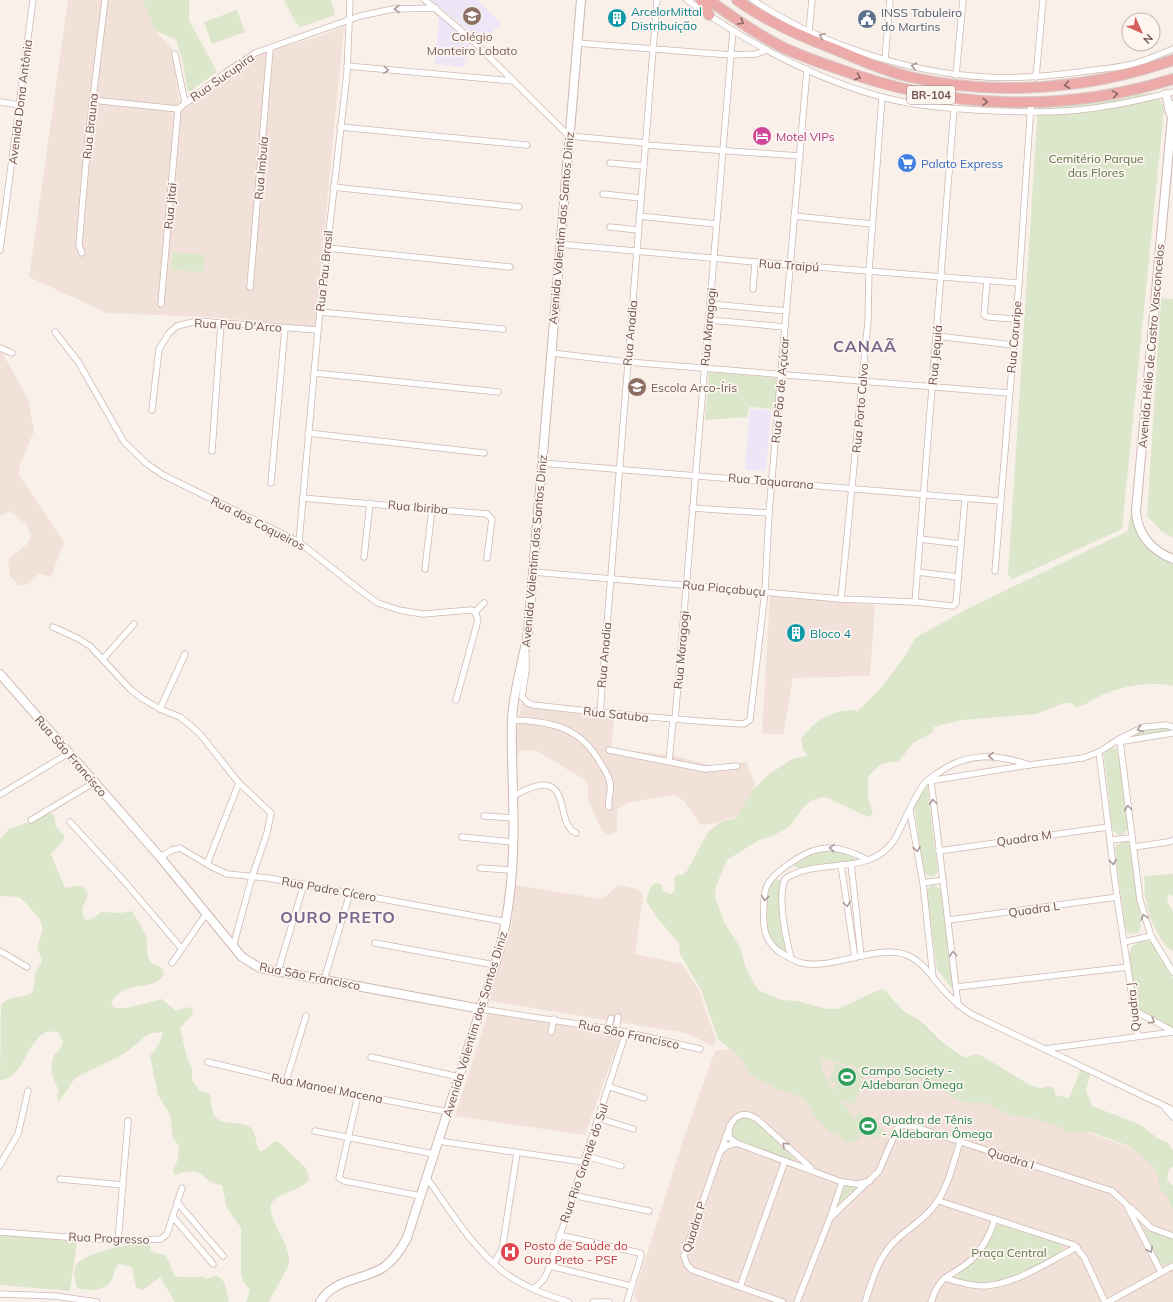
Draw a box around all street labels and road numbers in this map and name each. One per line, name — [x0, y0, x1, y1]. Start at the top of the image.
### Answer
street label: Avenida Dona Antônia — [5, 39, 35, 165]
street label: Rua Sucupira — [187, 50, 257, 104]
road number: BR-104 — [907, 86, 955, 104]
street label: Rua Brauna — [79, 92, 101, 160]
street label: Avenida Valentim dos Santos Diniz — [545, 131, 577, 325]
street label: Rua Imbuía — [251, 136, 271, 200]
street label: Rua Jitai — [160, 182, 180, 230]
street label: Rua Pau Brasil — [312, 230, 336, 312]
street label: Avenida Hélio de Castro Vasconcelos — [1135, 243, 1167, 449]
street label: Rua Traipú — [758, 255, 820, 275]
street label: Rua Maragogi — [697, 287, 719, 367]
street label: Rua Anadia — [620, 300, 640, 366]
street label: Rua Coruripe — [1003, 300, 1025, 374]
street label: Rua Pau D'Arco — [194, 315, 282, 335]
street label: Rua Jequiá — [925, 324, 945, 386]
street label: Rua Pão de Açúcar — [768, 336, 792, 444]
street label: Rua Porto Calvo — [849, 362, 871, 453]
street label: Avenida Valentim dos Santos Diniz — [518, 454, 550, 648]
street label: Rua Taquarana — [727, 470, 815, 492]
street label: Rua dos Coqueiros — [208, 493, 308, 553]
street label: Rua Ibiriba — [387, 497, 449, 517]
street label: Rua Piaçabuçu — [682, 577, 766, 599]
street label: Rua Maragogi — [670, 610, 692, 690]
street label: Rua Anadia — [594, 622, 614, 688]
street label: Rua Satuba — [583, 703, 649, 725]
street label: Rua São Francisco — [32, 712, 110, 800]
street label: Quadra M — [995, 827, 1053, 849]
street label: Rua Padre Cícero — [280, 873, 378, 905]
street label: Quadra L — [1007, 898, 1061, 920]
street label: Avenida Valentim dos Santos Diniz — [440, 929, 510, 1119]
street label: Rua São Francisco — [258, 959, 362, 993]
street label: Quadra J — [1123, 982, 1143, 1032]
street label: Rua São Francisco — [577, 1016, 681, 1052]
street label: Rua Manoel Macena — [270, 1070, 384, 1106]
street label: Rua Rio Grande do Sul — [557, 1101, 611, 1225]
street label: Quadra I — [986, 1144, 1036, 1172]
street label: Quadra P — [679, 1199, 709, 1255]
street label: Rua Progresso — [68, 1229, 150, 1247]

